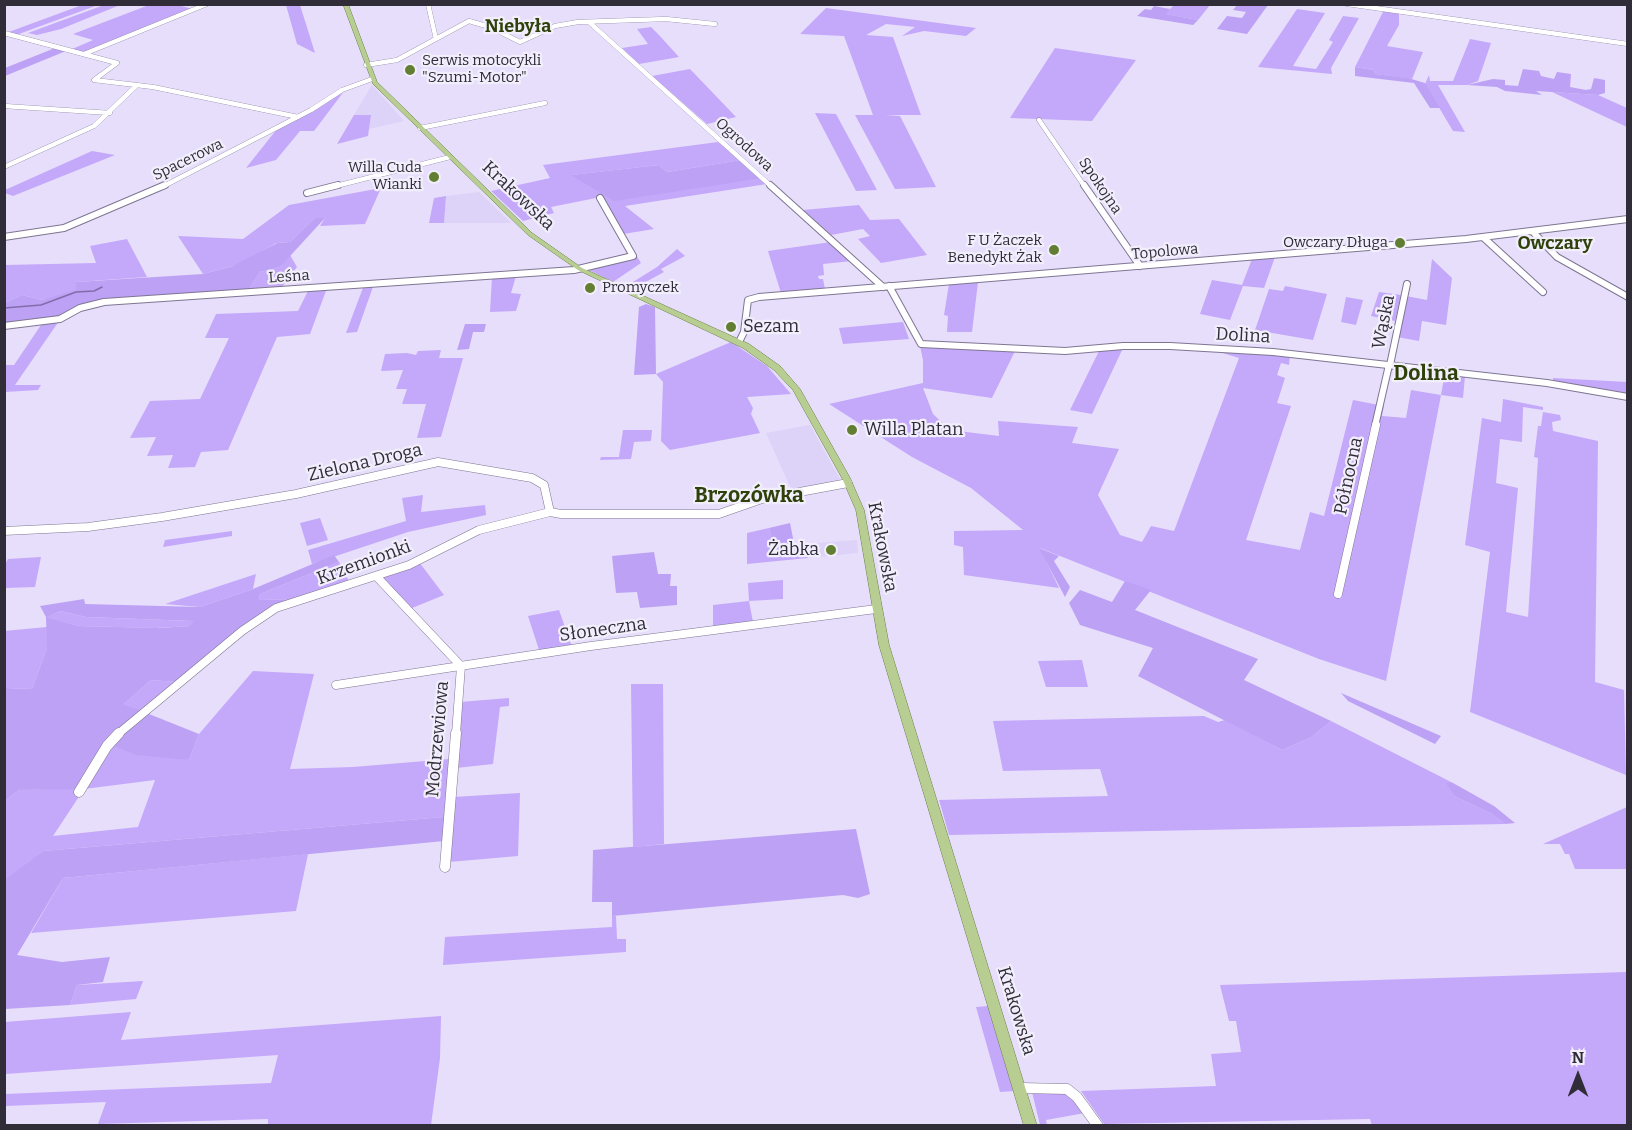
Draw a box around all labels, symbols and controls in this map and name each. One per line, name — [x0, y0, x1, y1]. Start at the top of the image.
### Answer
district label: Niebyła — [485, 16, 551, 38]
place label: Serwis motocykli "Szumi-Motor" — [422, 52, 541, 87]
marker: Serwis motocykli "Szumi-Motor" — [403, 63, 417, 77]
street label: Ogrodowa — [712, 115, 776, 175]
street label: Spacerowa — [150, 135, 226, 185]
street label: Spokojna — [1075, 154, 1125, 218]
street label: Krakowska — [477, 157, 559, 235]
place label: Willa Cuda Wianki — [348, 159, 422, 194]
marker: Willa Cuda Wianki — [427, 170, 441, 184]
place label: F U Żaczek Benedykt Żak — [947, 232, 1042, 267]
district label: Owczary — [1517, 233, 1593, 255]
place label: Owczary Długa — [1283, 234, 1388, 252]
marker: Owczary Długa — [1393, 236, 1407, 250]
street label: Topolowa — [1131, 240, 1199, 264]
marker: F U Żaczek Benedykt Żak — [1047, 243, 1061, 257]
street label: Leśna — [268, 267, 310, 287]
place label: Promyczek — [602, 279, 679, 297]
marker: Promyczek — [583, 281, 597, 295]
street label: Wąska — [1368, 293, 1400, 351]
place label: Sezam — [743, 316, 799, 338]
marker: Sezam — [724, 320, 738, 334]
street label: Dolina — [1215, 324, 1271, 348]
district label: Dolina — [1393, 361, 1459, 387]
place label: Willa Platan — [864, 419, 963, 441]
marker: Willa Platan — [845, 423, 859, 437]
street label: Północna — [1330, 435, 1368, 517]
street label: Zielona Droga — [306, 439, 424, 487]
district label: Brzozówka — [694, 483, 804, 509]
street label: Krakowska — [863, 500, 901, 594]
street label: Krzemionki — [314, 536, 414, 590]
place label: Żabka — [768, 539, 819, 561]
marker: Żabka — [824, 543, 838, 557]
street label: Słoneczna — [558, 613, 648, 647]
street label: Modrzewiowa — [422, 680, 454, 798]
street label: Krakowska — [992, 964, 1040, 1058]
north arrow — [1548, 1046, 1608, 1106]
text: N — [1572, 1048, 1584, 1067]

